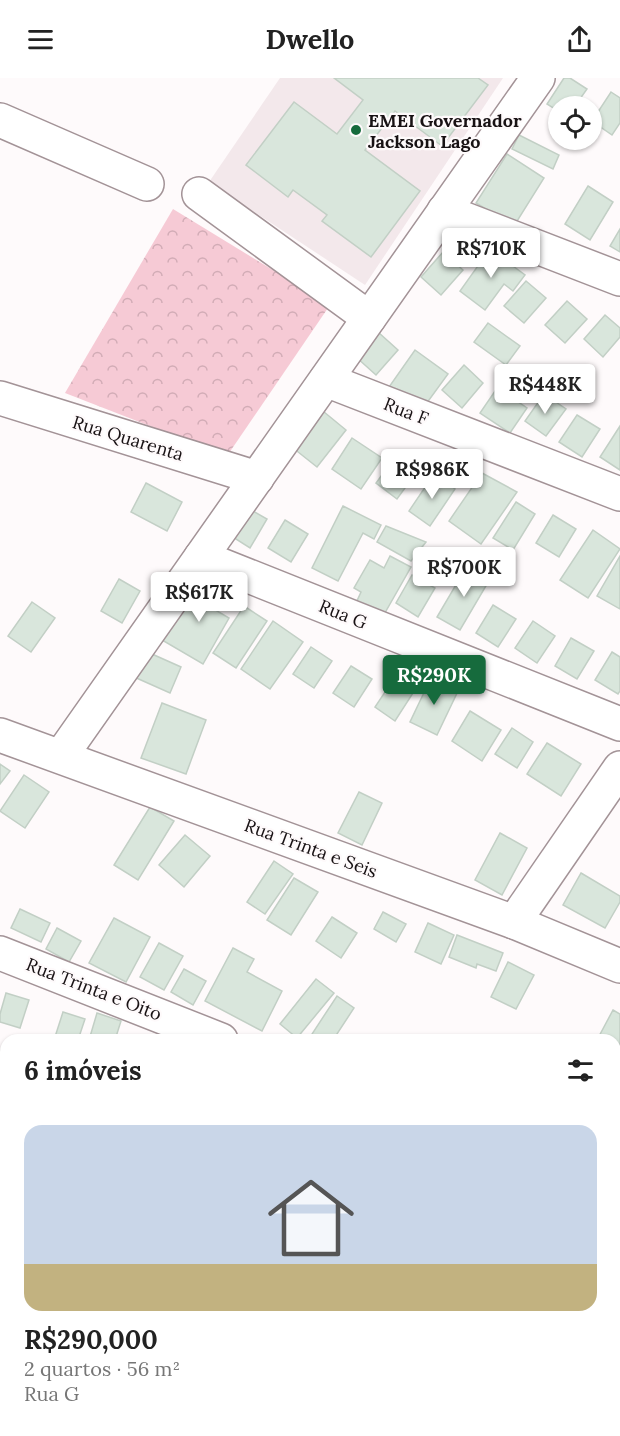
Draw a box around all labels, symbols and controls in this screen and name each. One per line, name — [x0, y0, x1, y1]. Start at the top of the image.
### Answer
text: Dwello — [266, 22, 354, 56]
icon: menu — [24, 23, 57, 56]
icon: share — [563, 23, 596, 56]
map controls — [548, 96, 602, 150]
button: locate — [548, 96, 602, 150]
place label: EMEI Governador Jackson Lago — [368, 109, 522, 153]
marker: EMEI Governador Jackson Lago — [349, 123, 363, 137]
pin: R$710K — [442, 228, 540, 279]
text: R$710K — [456, 235, 526, 260]
pin: R$448K — [496, 364, 594, 415]
text: R$448K — [508, 371, 582, 396]
street label: Rua F — [380, 392, 432, 430]
street label: Rua Quarenta — [70, 410, 186, 466]
pin: R$986K — [383, 449, 481, 500]
text: R$986K — [395, 456, 469, 481]
pin: R$700K — [415, 547, 513, 598]
text: R$700K — [427, 554, 501, 579]
pin: R$617K — [150, 572, 248, 623]
text: R$617K — [165, 579, 233, 604]
street label: Rua G — [316, 594, 371, 634]
pin: R$290K — [385, 655, 483, 706]
text: R$290K — [397, 662, 471, 687]
street label: Rua Trinta e Seis — [241, 813, 381, 883]
street label: Rua Trinta e Oito — [23, 953, 165, 1025]
text: 6 imóveis — [24, 1054, 142, 1087]
icon: filters — [564, 1054, 597, 1087]
icon: home — [257, 1164, 365, 1272]
text: R$290,000 — [24, 1323, 158, 1356]
text: 2 quartos · 56 m² — [24, 1356, 180, 1381]
text: Rua G — [24, 1381, 79, 1406]

